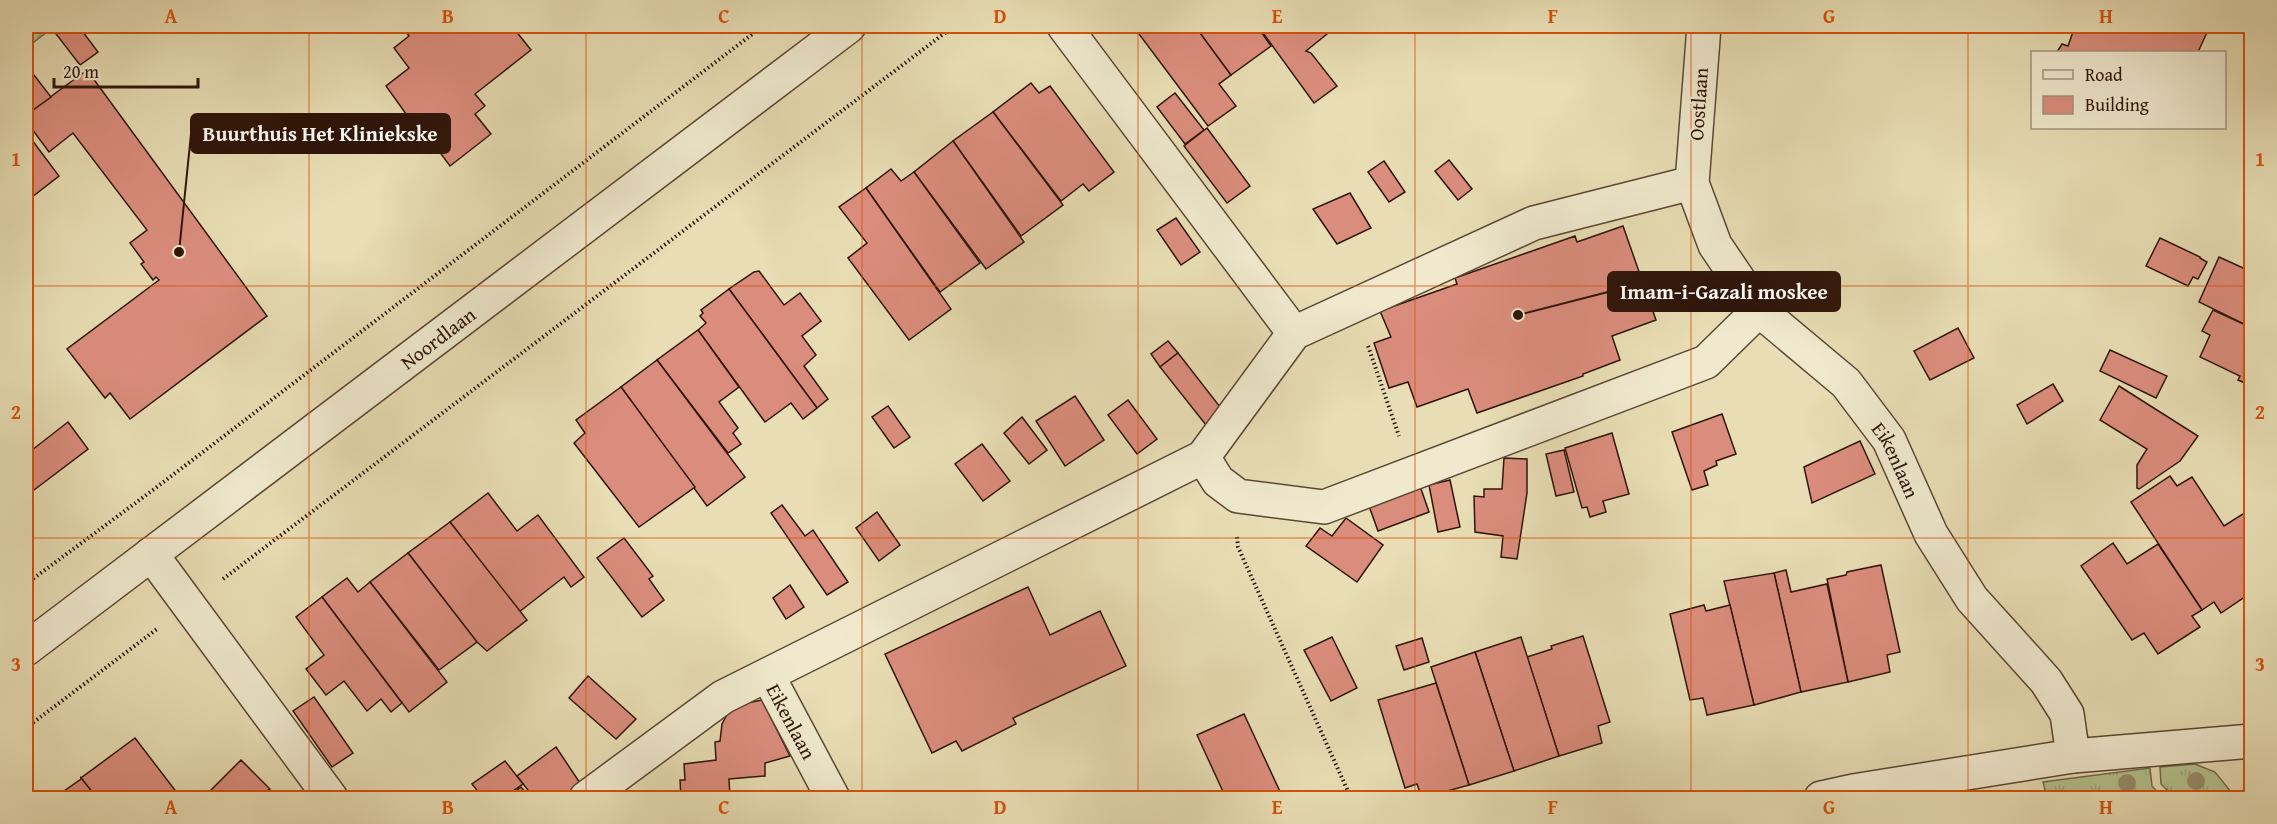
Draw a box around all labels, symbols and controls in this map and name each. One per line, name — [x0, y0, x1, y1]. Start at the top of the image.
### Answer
text: A — [165, 1, 178, 30]
text: B — [442, 1, 454, 30]
text: C — [718, 1, 730, 30]
text: D — [993, 1, 1007, 30]
text: E — [1272, 1, 1283, 30]
text: F — [1548, 1, 1558, 30]
text: G — [1823, 1, 1835, 30]
text: H — [2099, 1, 2113, 30]
scale bar — [54, 51, 198, 89]
legend — [2031, 51, 2226, 129]
text: 20 m — [63, 58, 99, 85]
text: Road — [2085, 61, 2123, 88]
street label: Oostlaan — [1681, 67, 1715, 141]
text: Building — [2085, 91, 2149, 118]
callout: Buurthuis Het Kliniekske — [191, 114, 450, 153]
text: Buurthuis Het Kliniekske — [202, 118, 438, 149]
text: 1 — [11, 144, 21, 173]
text: 1 — [2255, 144, 2265, 173]
callout: Imam-i-Gazali moskee — [1608, 272, 1840, 311]
text: Imam-i-Gazali moskee — [1620, 276, 1828, 307]
street label: Noordlaan — [394, 299, 481, 376]
text: 2 — [11, 397, 21, 426]
text: 2 — [2255, 397, 2265, 426]
street label: Eikenlaan — [1865, 415, 1927, 502]
text: 3 — [11, 649, 21, 678]
text: 3 — [2255, 649, 2265, 678]
street label: Eikenlaan — [760, 678, 824, 764]
text: A — [165, 792, 178, 821]
text: B — [442, 792, 454, 821]
text: C — [718, 792, 730, 821]
text: D — [993, 792, 1007, 821]
text: E — [1272, 792, 1283, 821]
text: F — [1548, 792, 1558, 821]
text: G — [1823, 792, 1835, 821]
text: H — [2099, 792, 2113, 821]

